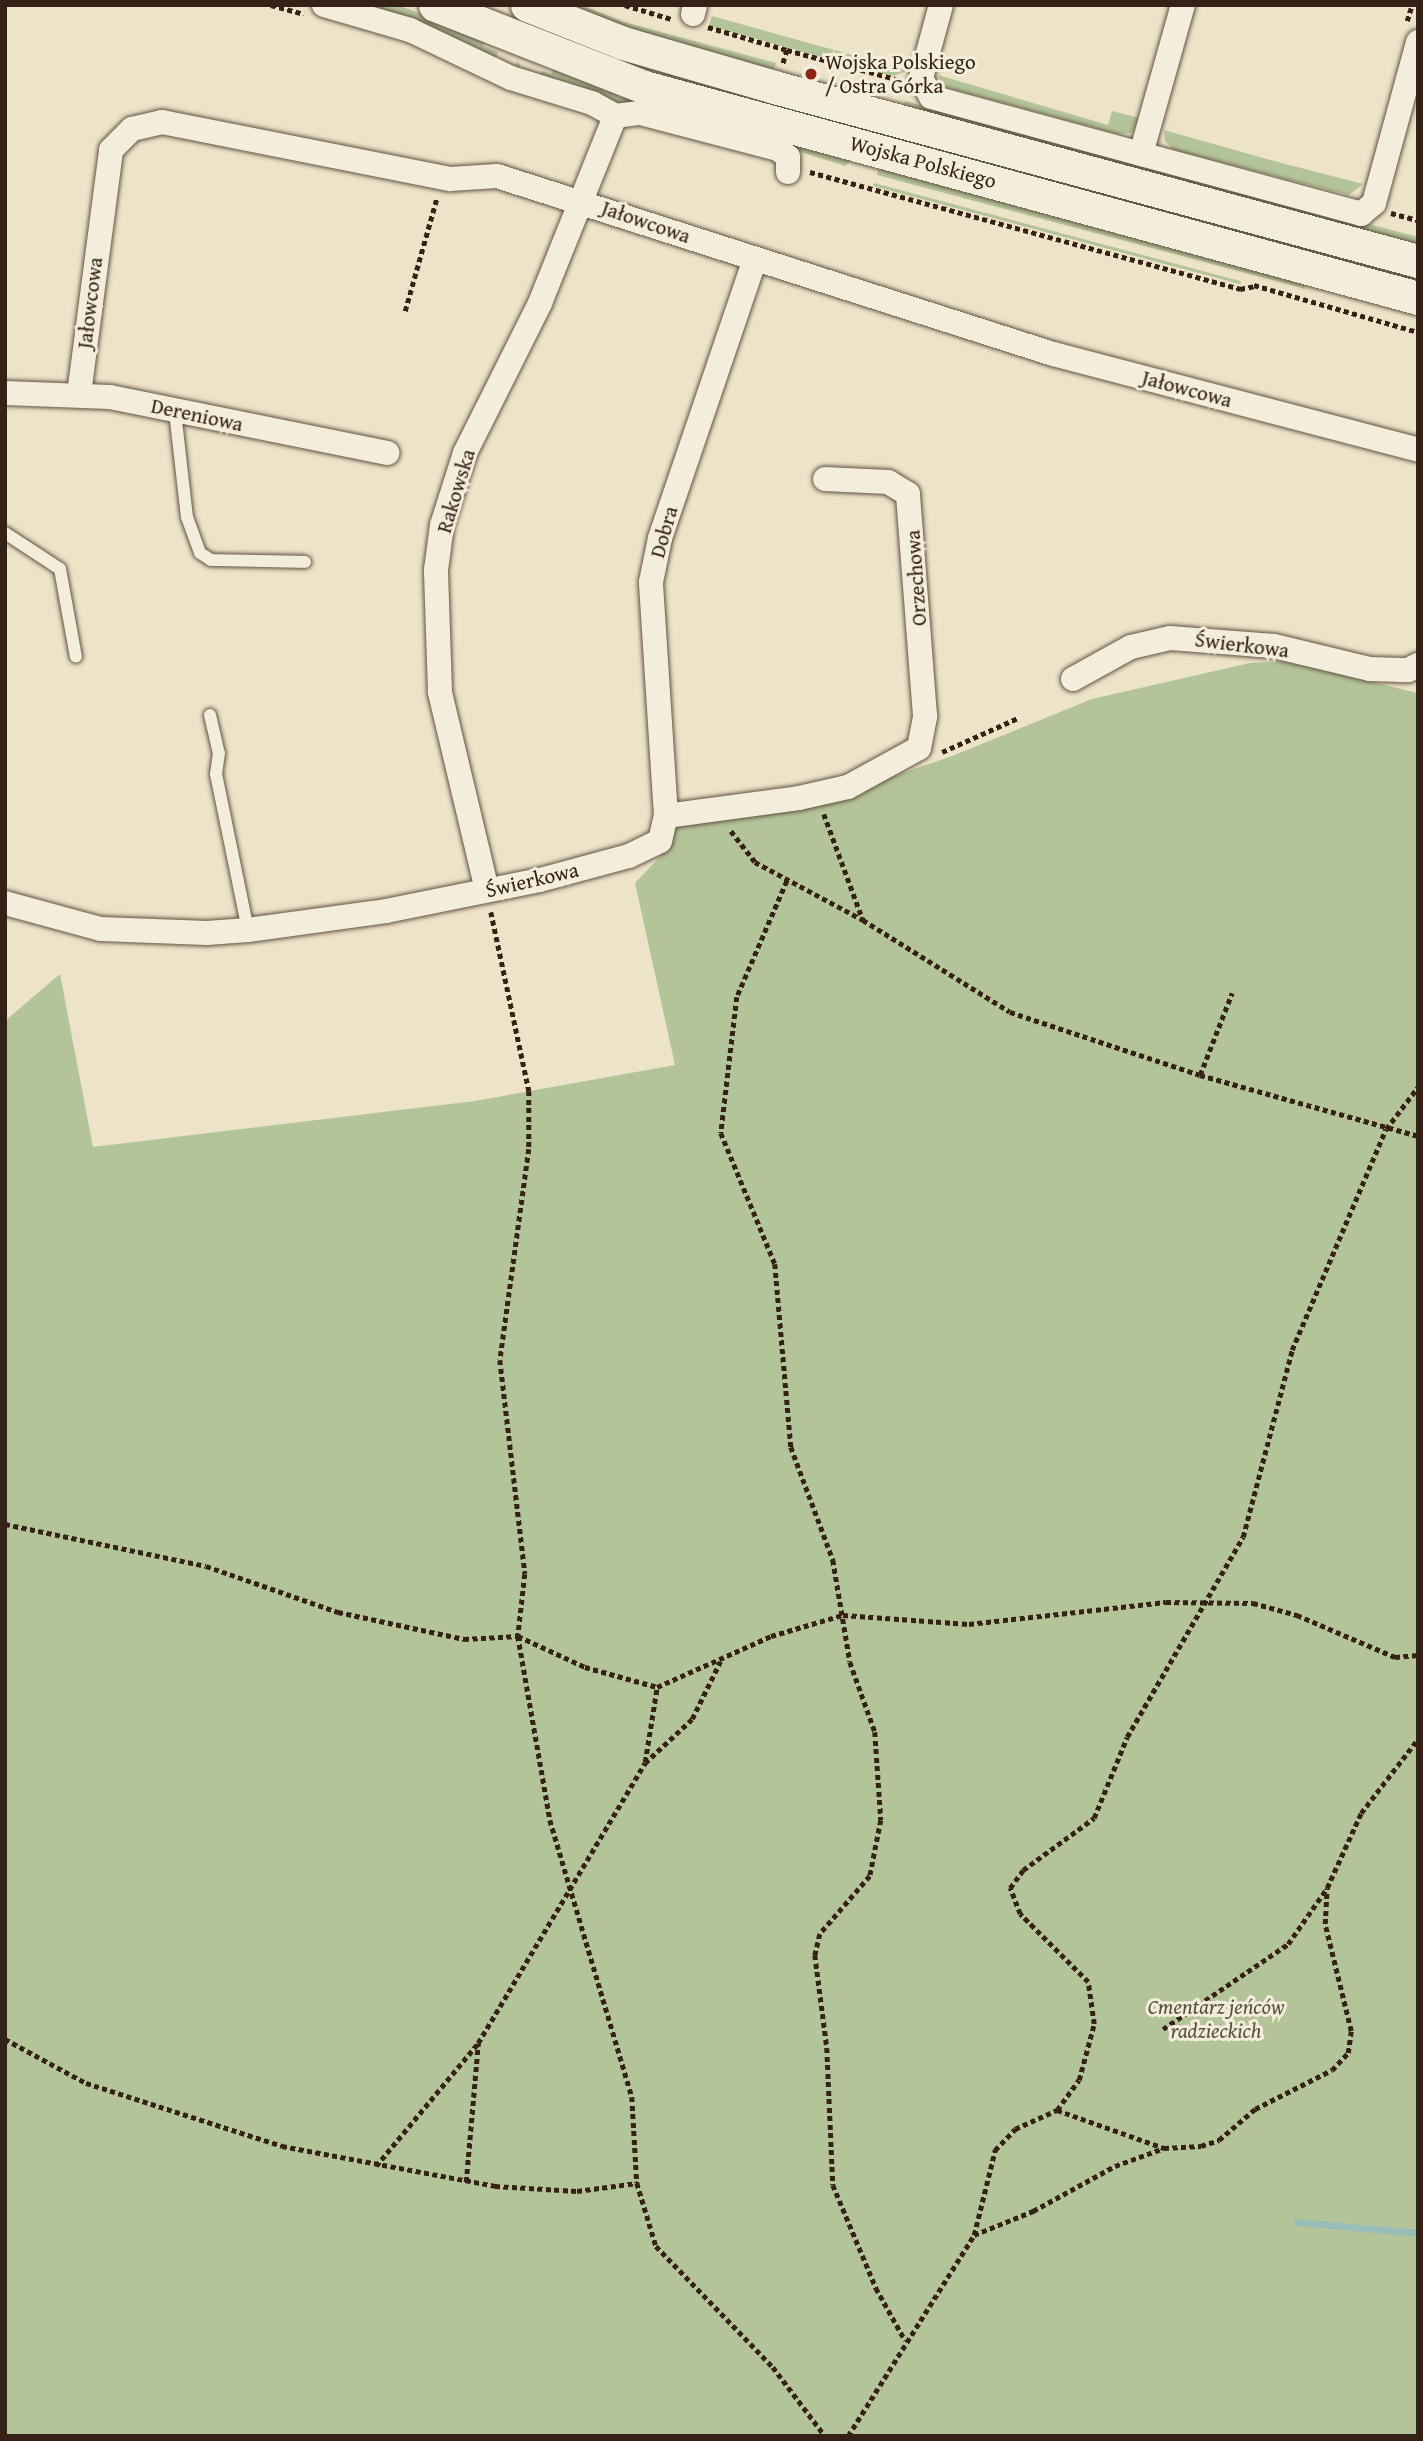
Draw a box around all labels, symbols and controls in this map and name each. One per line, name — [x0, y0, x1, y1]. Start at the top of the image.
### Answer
place label: Wojska Polskiego / Ostra Górka — [825, 49, 976, 99]
marker: Wojska Polskiego / Ostra Górka — [803, 66, 819, 82]
street label: Wojska Polskiego — [847, 130, 999, 194]
street label: Jałowcowa — [598, 195, 694, 249]
street label: Jałowcowa — [72, 256, 108, 350]
street label: Jałowcowa — [1139, 365, 1235, 413]
street label: Dereniowa — [149, 393, 245, 437]
street label: Rakowska — [431, 446, 481, 536]
street label: Dobra — [645, 503, 683, 561]
street label: Orzechowa — [900, 529, 932, 627]
street label: Świerkowa — [1193, 627, 1291, 663]
street label: Świerkowa — [483, 857, 581, 903]
park label: Cmentarz jeńców radzieckich — [1148, 1994, 1284, 2044]

